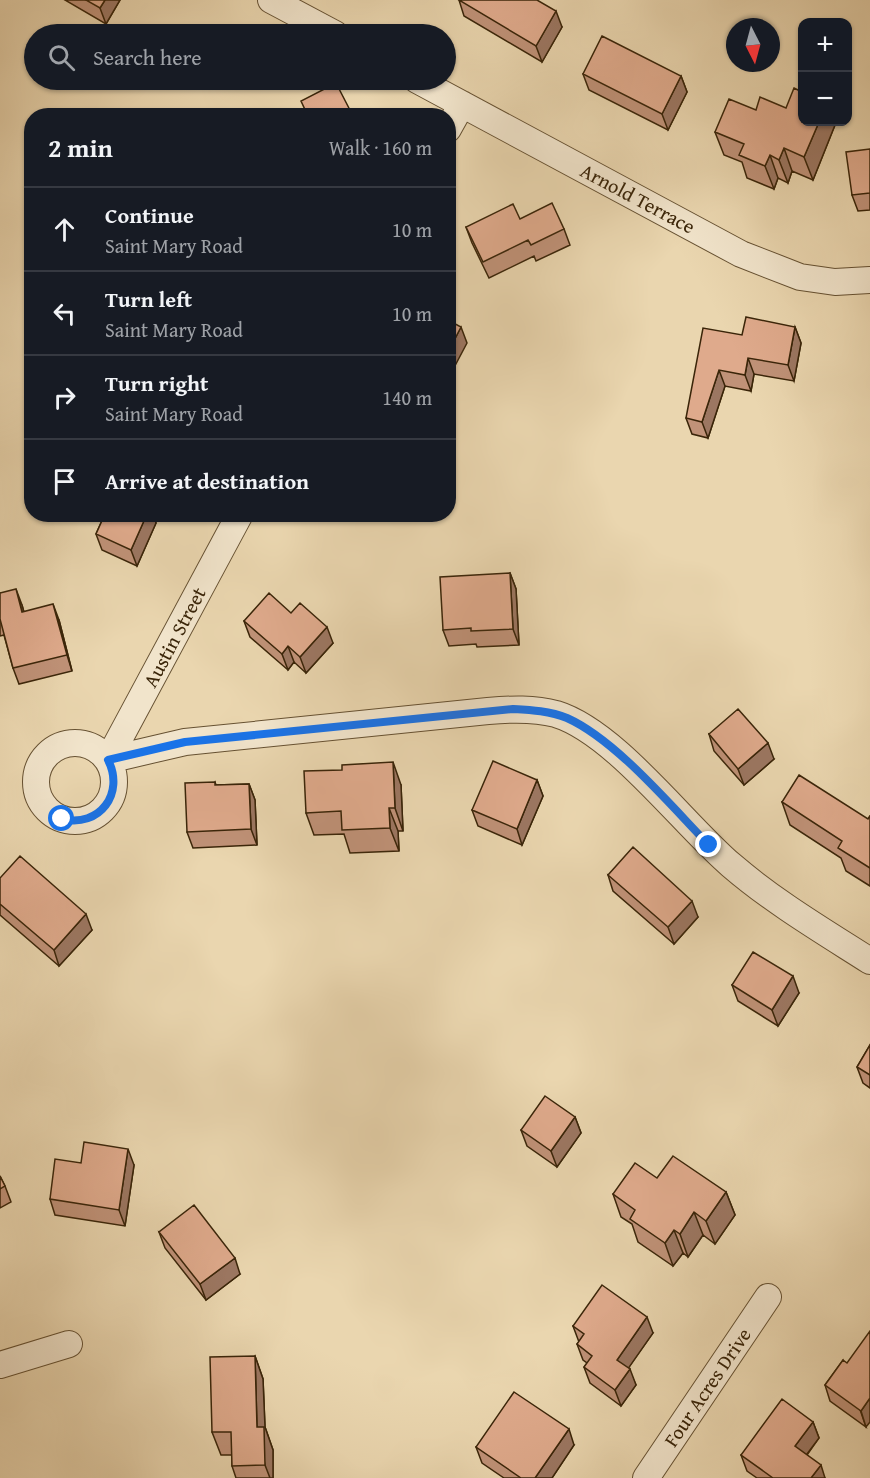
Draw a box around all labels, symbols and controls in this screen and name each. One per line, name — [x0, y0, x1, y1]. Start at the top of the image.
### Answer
north arrow — [726, 18, 780, 72]
map controls — [798, 18, 852, 126]
button: + — [798, 18, 852, 72]
search box — [24, 24, 456, 90]
icon: search — [45, 41, 78, 74]
text: Search here — [93, 41, 202, 73]
button: − — [798, 72, 852, 126]
text: 2 min — [48, 128, 113, 167]
text: Walk · 160 m — [329, 133, 432, 162]
street label: Arnold Terrace — [575, 156, 701, 240]
text: Continue — [105, 199, 194, 231]
icon: ahead — [48, 213, 81, 246]
text: 10 m — [392, 215, 432, 244]
text: Saint Mary Road — [105, 231, 243, 260]
text: Turn left — [105, 283, 192, 315]
icon: left — [48, 297, 81, 330]
text: 10 m — [392, 299, 432, 328]
text: Saint Mary Road — [105, 315, 243, 344]
text: Turn right — [105, 367, 208, 399]
icon: right — [48, 381, 81, 414]
text: 140 m — [382, 383, 432, 412]
text: Saint Mary Road — [105, 399, 243, 428]
icon: arrive — [48, 465, 81, 498]
text: Arrive at destination — [105, 465, 309, 497]
street label: Austin Street — [135, 582, 213, 692]
route start — [48, 805, 74, 831]
route end — [695, 831, 721, 857]
street label: Four Acres Drive — [656, 1322, 758, 1452]

